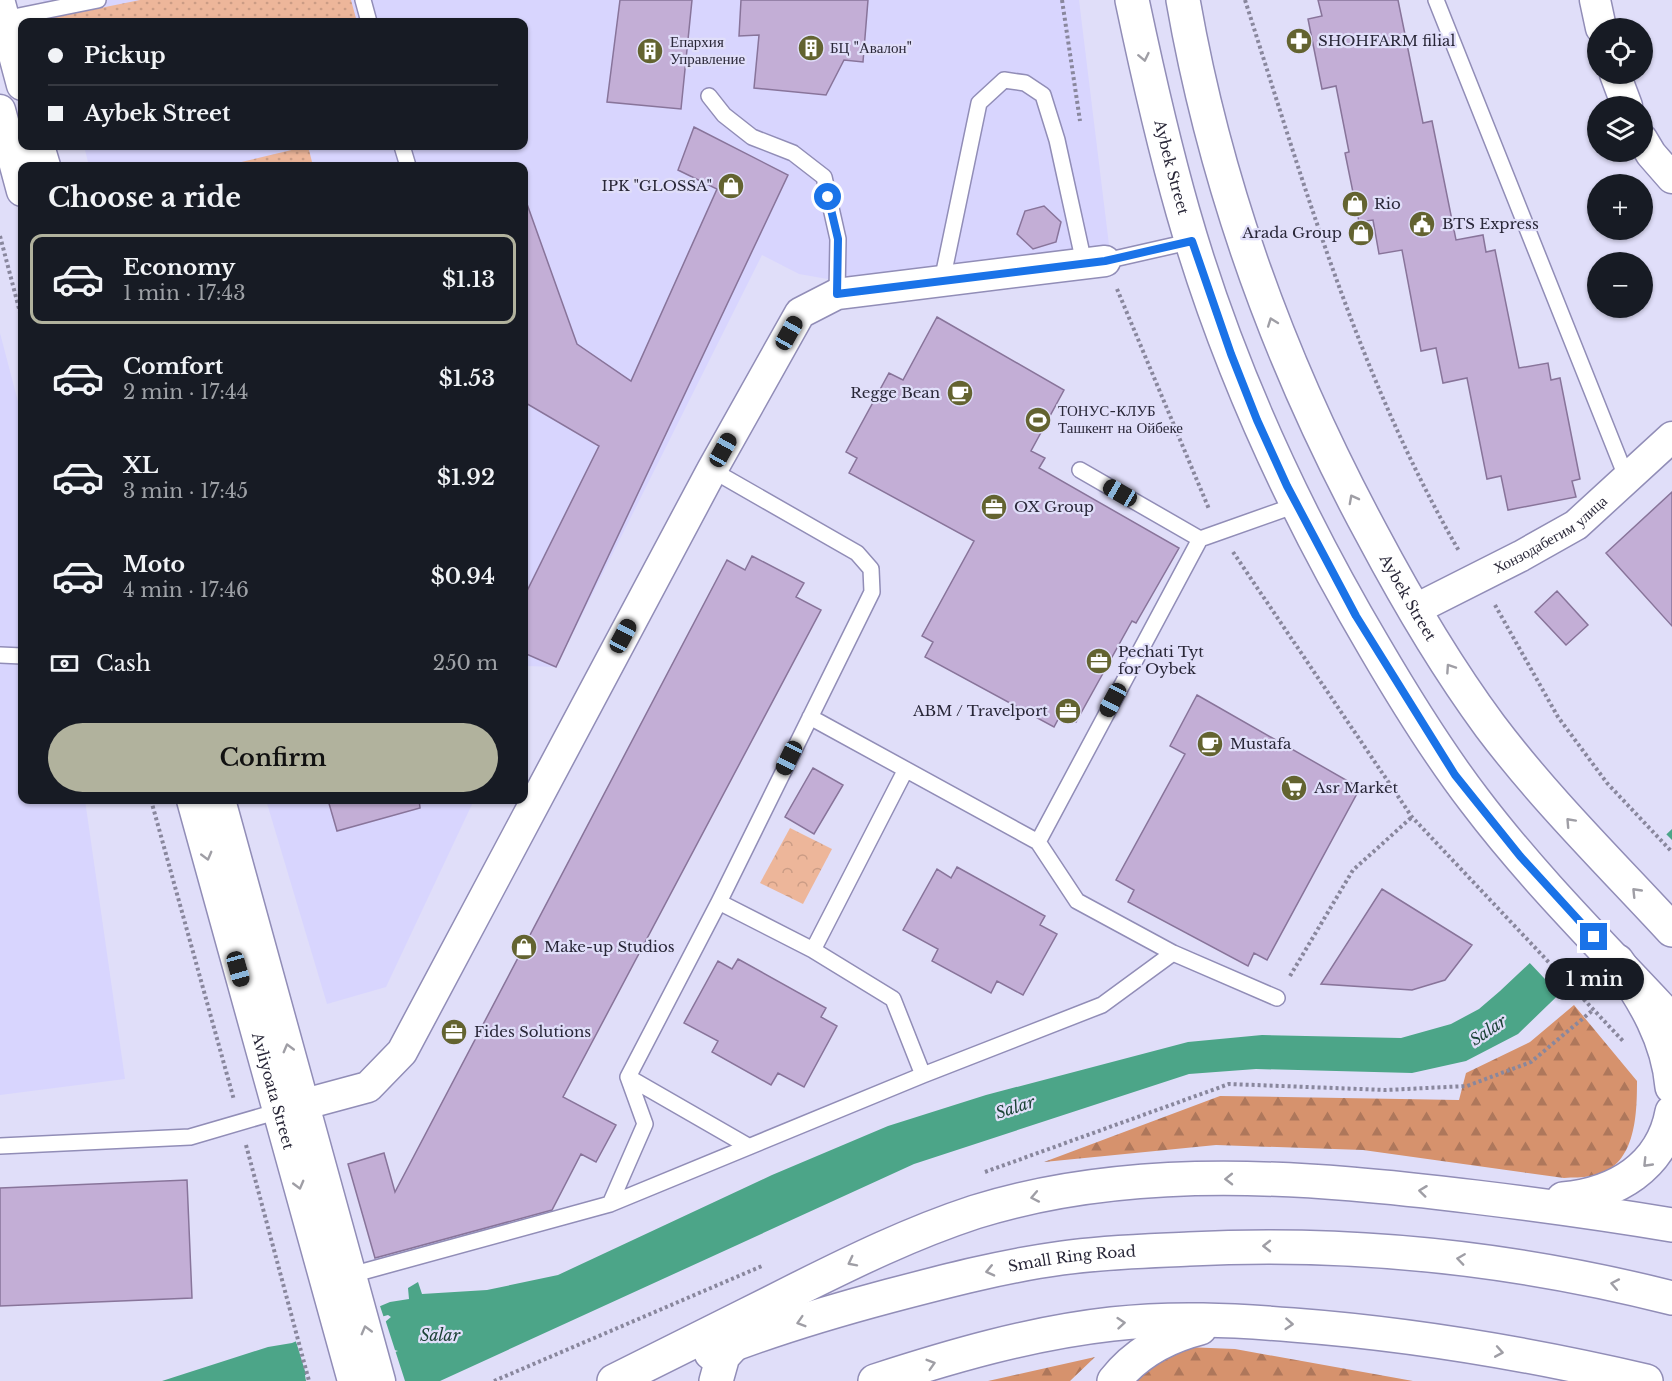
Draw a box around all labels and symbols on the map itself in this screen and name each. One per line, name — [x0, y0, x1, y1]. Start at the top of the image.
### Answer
pharmacy icon: SHOHFARM filial — [1284, 26, 1314, 56]
place label: SHOHFARM filial — [1318, 31, 1455, 50]
place label: Епархия Управление — [670, 32, 746, 68]
building icon: БЦ "Авалон" — [796, 33, 826, 63]
building icon: Епархия Управление — [635, 36, 665, 66]
place label: БЦ "Авалон" — [830, 38, 912, 57]
one-way arrow — [1137, 52, 1150, 62]
street label: Aybek Street — [1150, 117, 1193, 217]
shop icon: IPK "GLOSSA" — [716, 171, 746, 201]
place label: IPK "GLOSSA" — [602, 176, 712, 195]
route start — [814, 183, 841, 210]
shop icon: Rio — [1340, 189, 1370, 219]
place label: Rio — [1374, 194, 1401, 213]
public building icon: BTS Express — [1407, 209, 1437, 239]
place label: BTS Express — [1442, 214, 1539, 233]
shop icon: Arada Group — [1346, 218, 1376, 248]
place label: Arada Group — [1241, 223, 1342, 242]
car — [772, 313, 806, 353]
one-way arrow — [1266, 317, 1279, 328]
cafe icon: Regge Bean — [945, 378, 975, 408]
place label: Regge Bean — [850, 383, 940, 402]
place label: ТОНУС-КЛУБ Ташкент на Ойбеке — [1058, 401, 1183, 437]
sports icon: ТОНУС-КЛУБ Ташкент на Ойбеке — [1023, 405, 1053, 435]
car — [706, 430, 740, 470]
car — [1100, 476, 1140, 510]
street label: Хонзодабегим улица — [1490, 491, 1611, 577]
office icon: OX Group — [979, 492, 1009, 522]
one-way arrow — [1349, 495, 1360, 505]
place label: OX Group — [1014, 497, 1094, 516]
street label: Aybek Street — [1375, 550, 1441, 645]
car — [607, 616, 639, 656]
place label: Pechati Tyt for Oybek — [1118, 642, 1204, 678]
office icon: Pechati Tyt for Oybek — [1084, 646, 1114, 676]
one-way arrow — [1446, 664, 1457, 675]
car — [1097, 680, 1129, 720]
office icon: ABM / Travelport — [1053, 696, 1083, 726]
place label: ABM / Travelport — [912, 701, 1048, 720]
cafe icon: Mustafa — [1195, 729, 1225, 759]
place label: Mustafa — [1230, 734, 1292, 753]
car — [773, 738, 805, 778]
supermarket icon: Asr Market — [1279, 773, 1309, 803]
place label: Asr Market — [1313, 778, 1399, 797]
one-way arrow — [1566, 818, 1577, 828]
one-way arrow — [200, 850, 212, 861]
one-way arrow — [1632, 888, 1643, 898]
route end — [1580, 923, 1607, 950]
shop icon: Make-up Studios — [509, 932, 539, 962]
place label: Make-up Studios — [544, 937, 675, 956]
car — [224, 949, 252, 989]
callout: 1 min — [1544, 958, 1644, 1000]
water label: Salar — [1466, 1010, 1511, 1050]
office icon: Fides Solutions — [439, 1017, 469, 1047]
place label: Fides Solutions — [474, 1022, 591, 1041]
street label: Avliyoata Street — [248, 1029, 298, 1152]
one-way arrow — [283, 1043, 295, 1054]
water label: Salar — [993, 1091, 1038, 1123]
one-way arrow — [1643, 1156, 1654, 1167]
one-way arrow — [1224, 1172, 1233, 1185]
one-way arrow — [292, 1179, 304, 1190]
one-way arrow — [1418, 1185, 1428, 1197]
one-way arrow — [1030, 1190, 1040, 1203]
one-way arrow — [1262, 1240, 1271, 1253]
street label: Small Ring Road — [1006, 1241, 1136, 1276]
one-way arrow — [1457, 1253, 1466, 1265]
one-way arrow — [847, 1255, 858, 1267]
one-way arrow — [985, 1264, 995, 1277]
one-way arrow — [1610, 1278, 1620, 1291]
one-way arrow — [796, 1315, 807, 1327]
one-way arrow — [1117, 1317, 1126, 1330]
one-way arrow — [1284, 1318, 1293, 1331]
one-way arrow — [361, 1325, 374, 1335]
water label: Salar — [420, 1325, 461, 1345]
one-way arrow — [1495, 1346, 1504, 1358]
one-way arrow — [925, 1359, 936, 1371]

